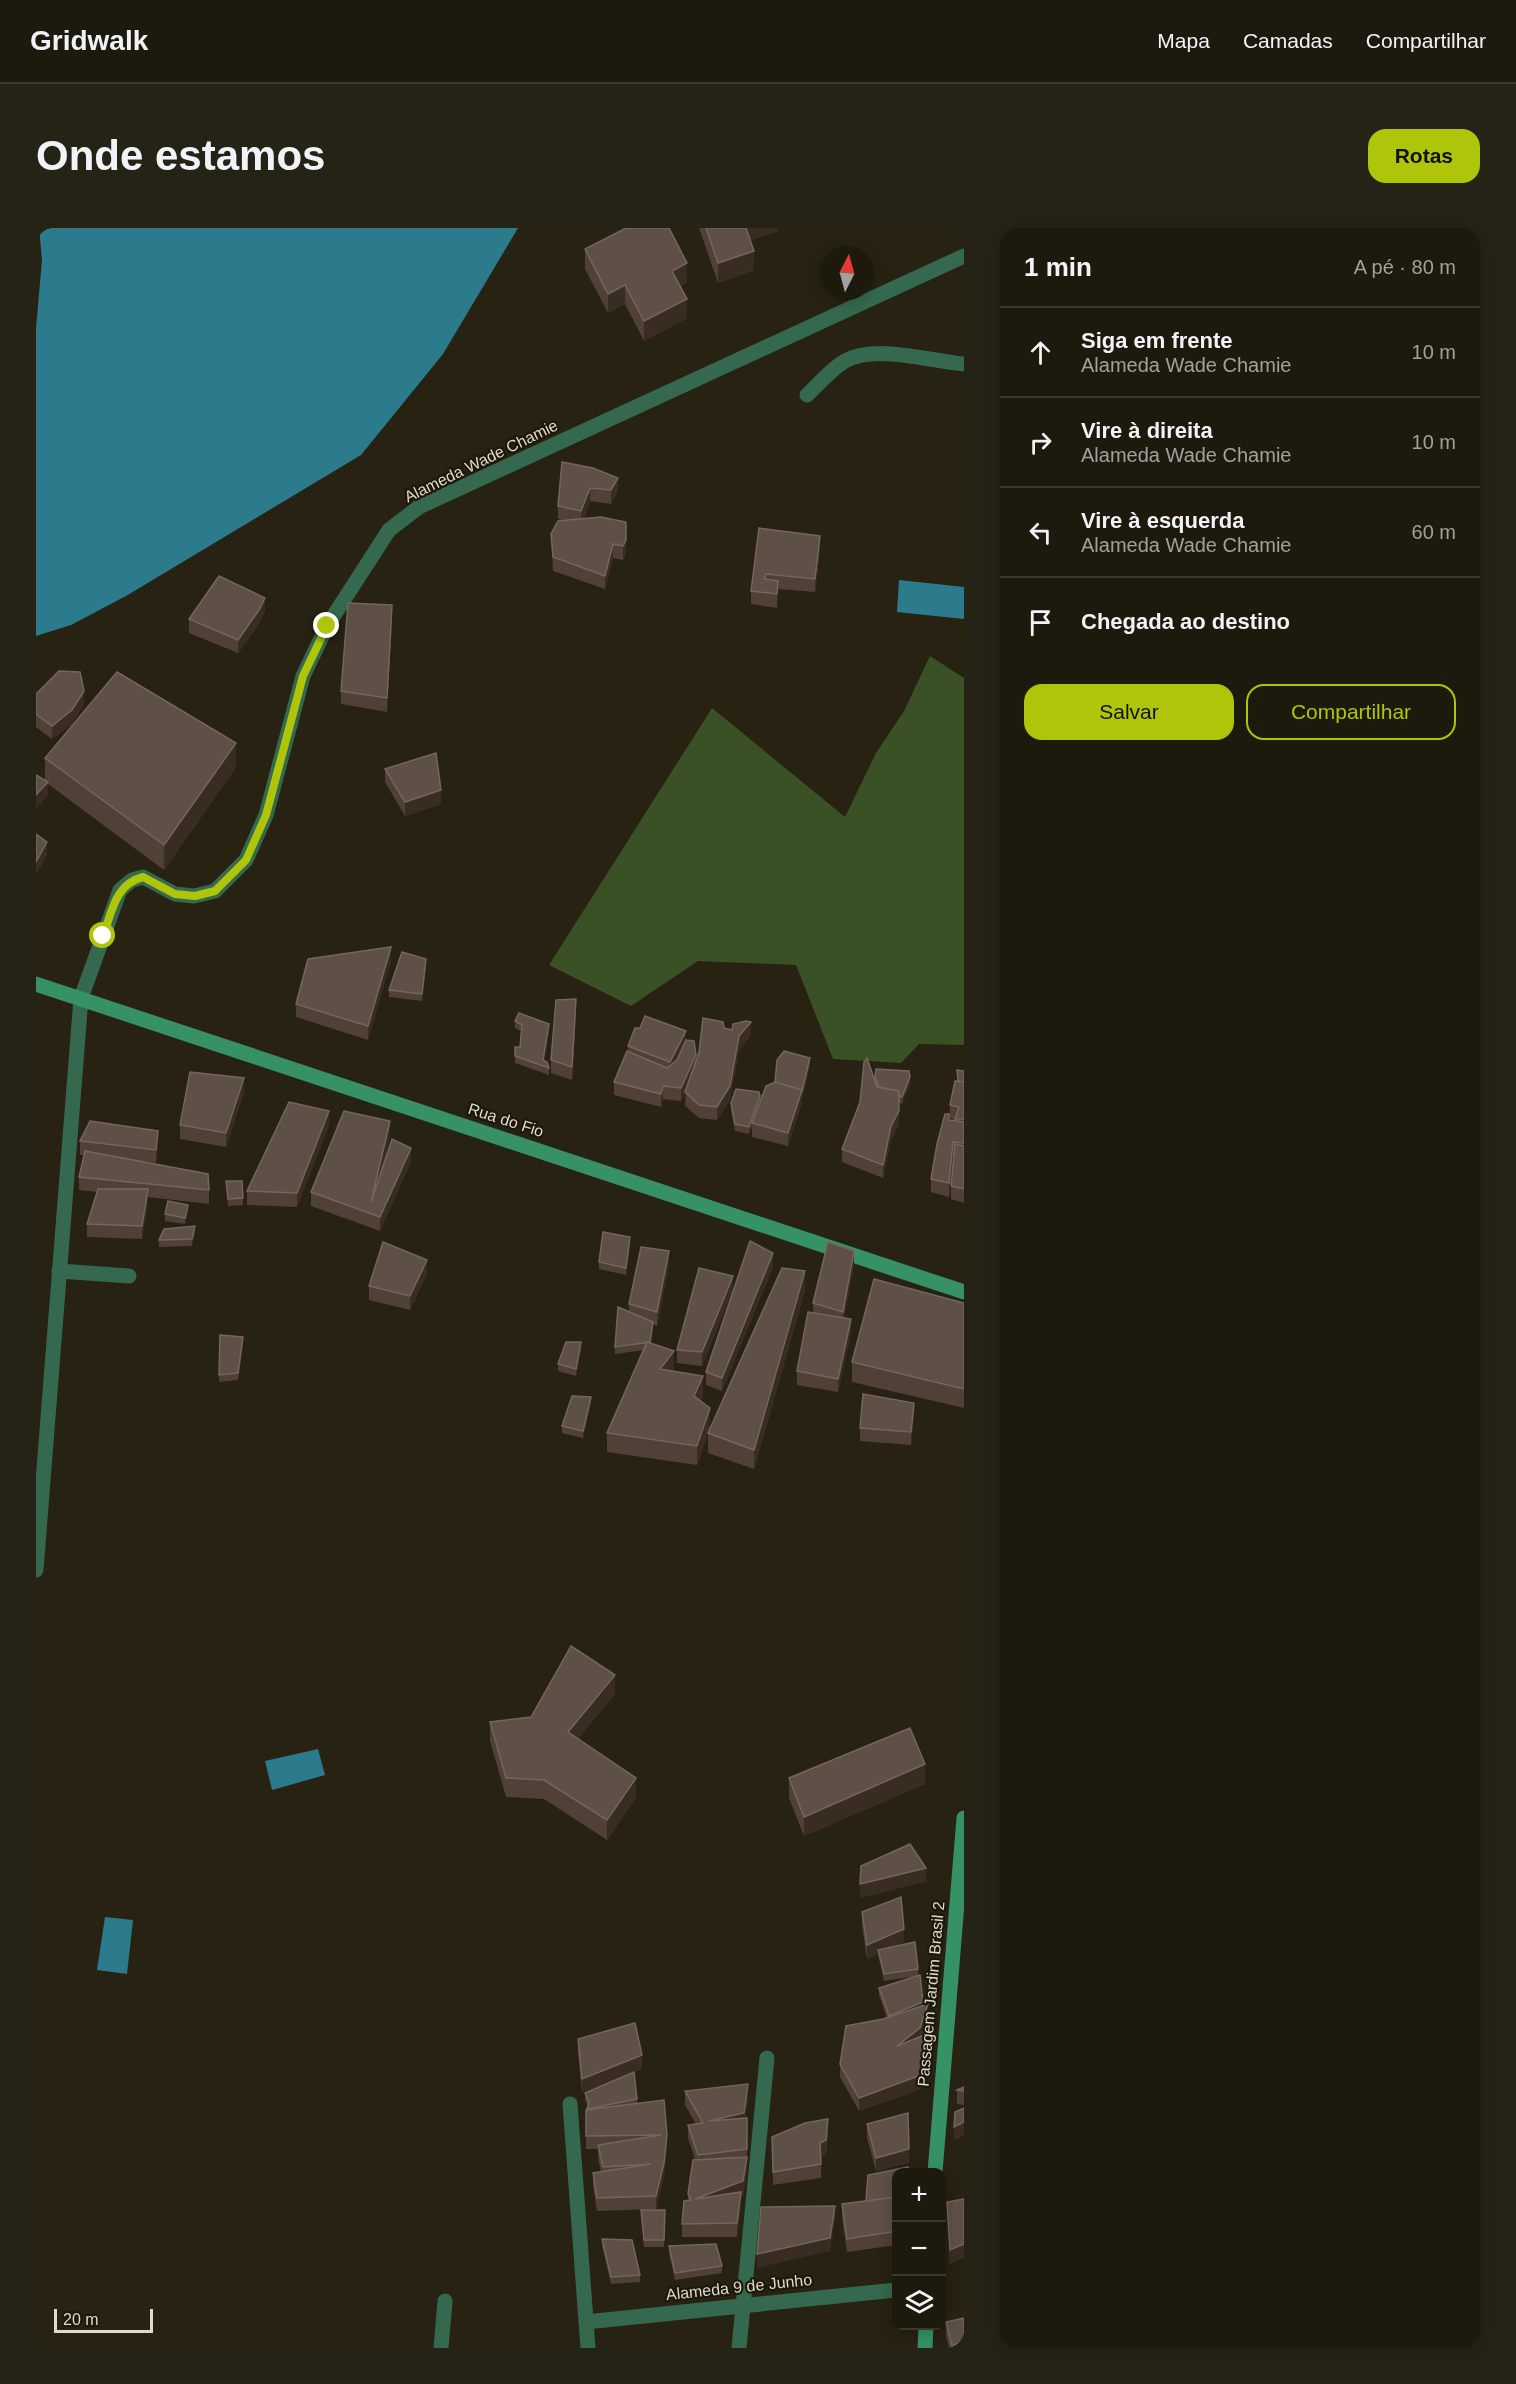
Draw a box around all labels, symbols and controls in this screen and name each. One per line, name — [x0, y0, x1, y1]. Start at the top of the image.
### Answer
text: Gridwalk — [30, 25, 148, 56]
text: Mapa — [1157, 29, 1210, 52]
text: Camadas — [1243, 29, 1333, 52]
text: Compartilhar — [1366, 29, 1486, 52]
button: Rotas — [1368, 129, 1480, 183]
text: Onde estamos — [36, 132, 325, 179]
north arrow — [820, 246, 874, 300]
text: 1 min — [1024, 252, 1092, 282]
text: A pé · 80 m — [1354, 256, 1456, 278]
text: Siga em frente — [1081, 328, 1233, 353]
icon: ahead — [1024, 336, 1057, 369]
text: 10 m — [1412, 341, 1456, 363]
text: Alameda Wade Chamie — [1081, 354, 1291, 376]
street label: Alameda Wade Chamie — [402, 416, 560, 506]
text: Vire à direita — [1081, 418, 1213, 443]
icon: right — [1024, 426, 1057, 459]
text: 10 m — [1412, 431, 1456, 453]
text: Alameda Wade Chamie — [1081, 444, 1291, 466]
text: Vire à esquerda — [1081, 508, 1244, 533]
icon: left — [1024, 516, 1057, 549]
text: 60 m — [1412, 521, 1456, 543]
text: Alameda Wade Chamie — [1081, 534, 1291, 556]
icon: arrive — [1024, 606, 1057, 639]
text: Chegada ao destino — [1081, 609, 1290, 634]
route end — [313, 612, 339, 638]
button: Salvar — [1024, 684, 1234, 740]
button: Compartilhar — [1246, 684, 1456, 740]
route start — [89, 922, 115, 948]
street label: Rua do Fio — [466, 1100, 546, 1140]
street label: Passagem Jardim Brasil 2 — [914, 1901, 948, 2087]
map controls — [892, 2168, 946, 2330]
button: + — [892, 2168, 946, 2222]
button: − — [892, 2222, 946, 2276]
street label: Alameda 9 de Junho — [665, 2271, 813, 2303]
button: layers — [892, 2276, 946, 2330]
scale bar — [54, 2306, 153, 2334]
text: 20 m — [63, 2311, 99, 2328]

